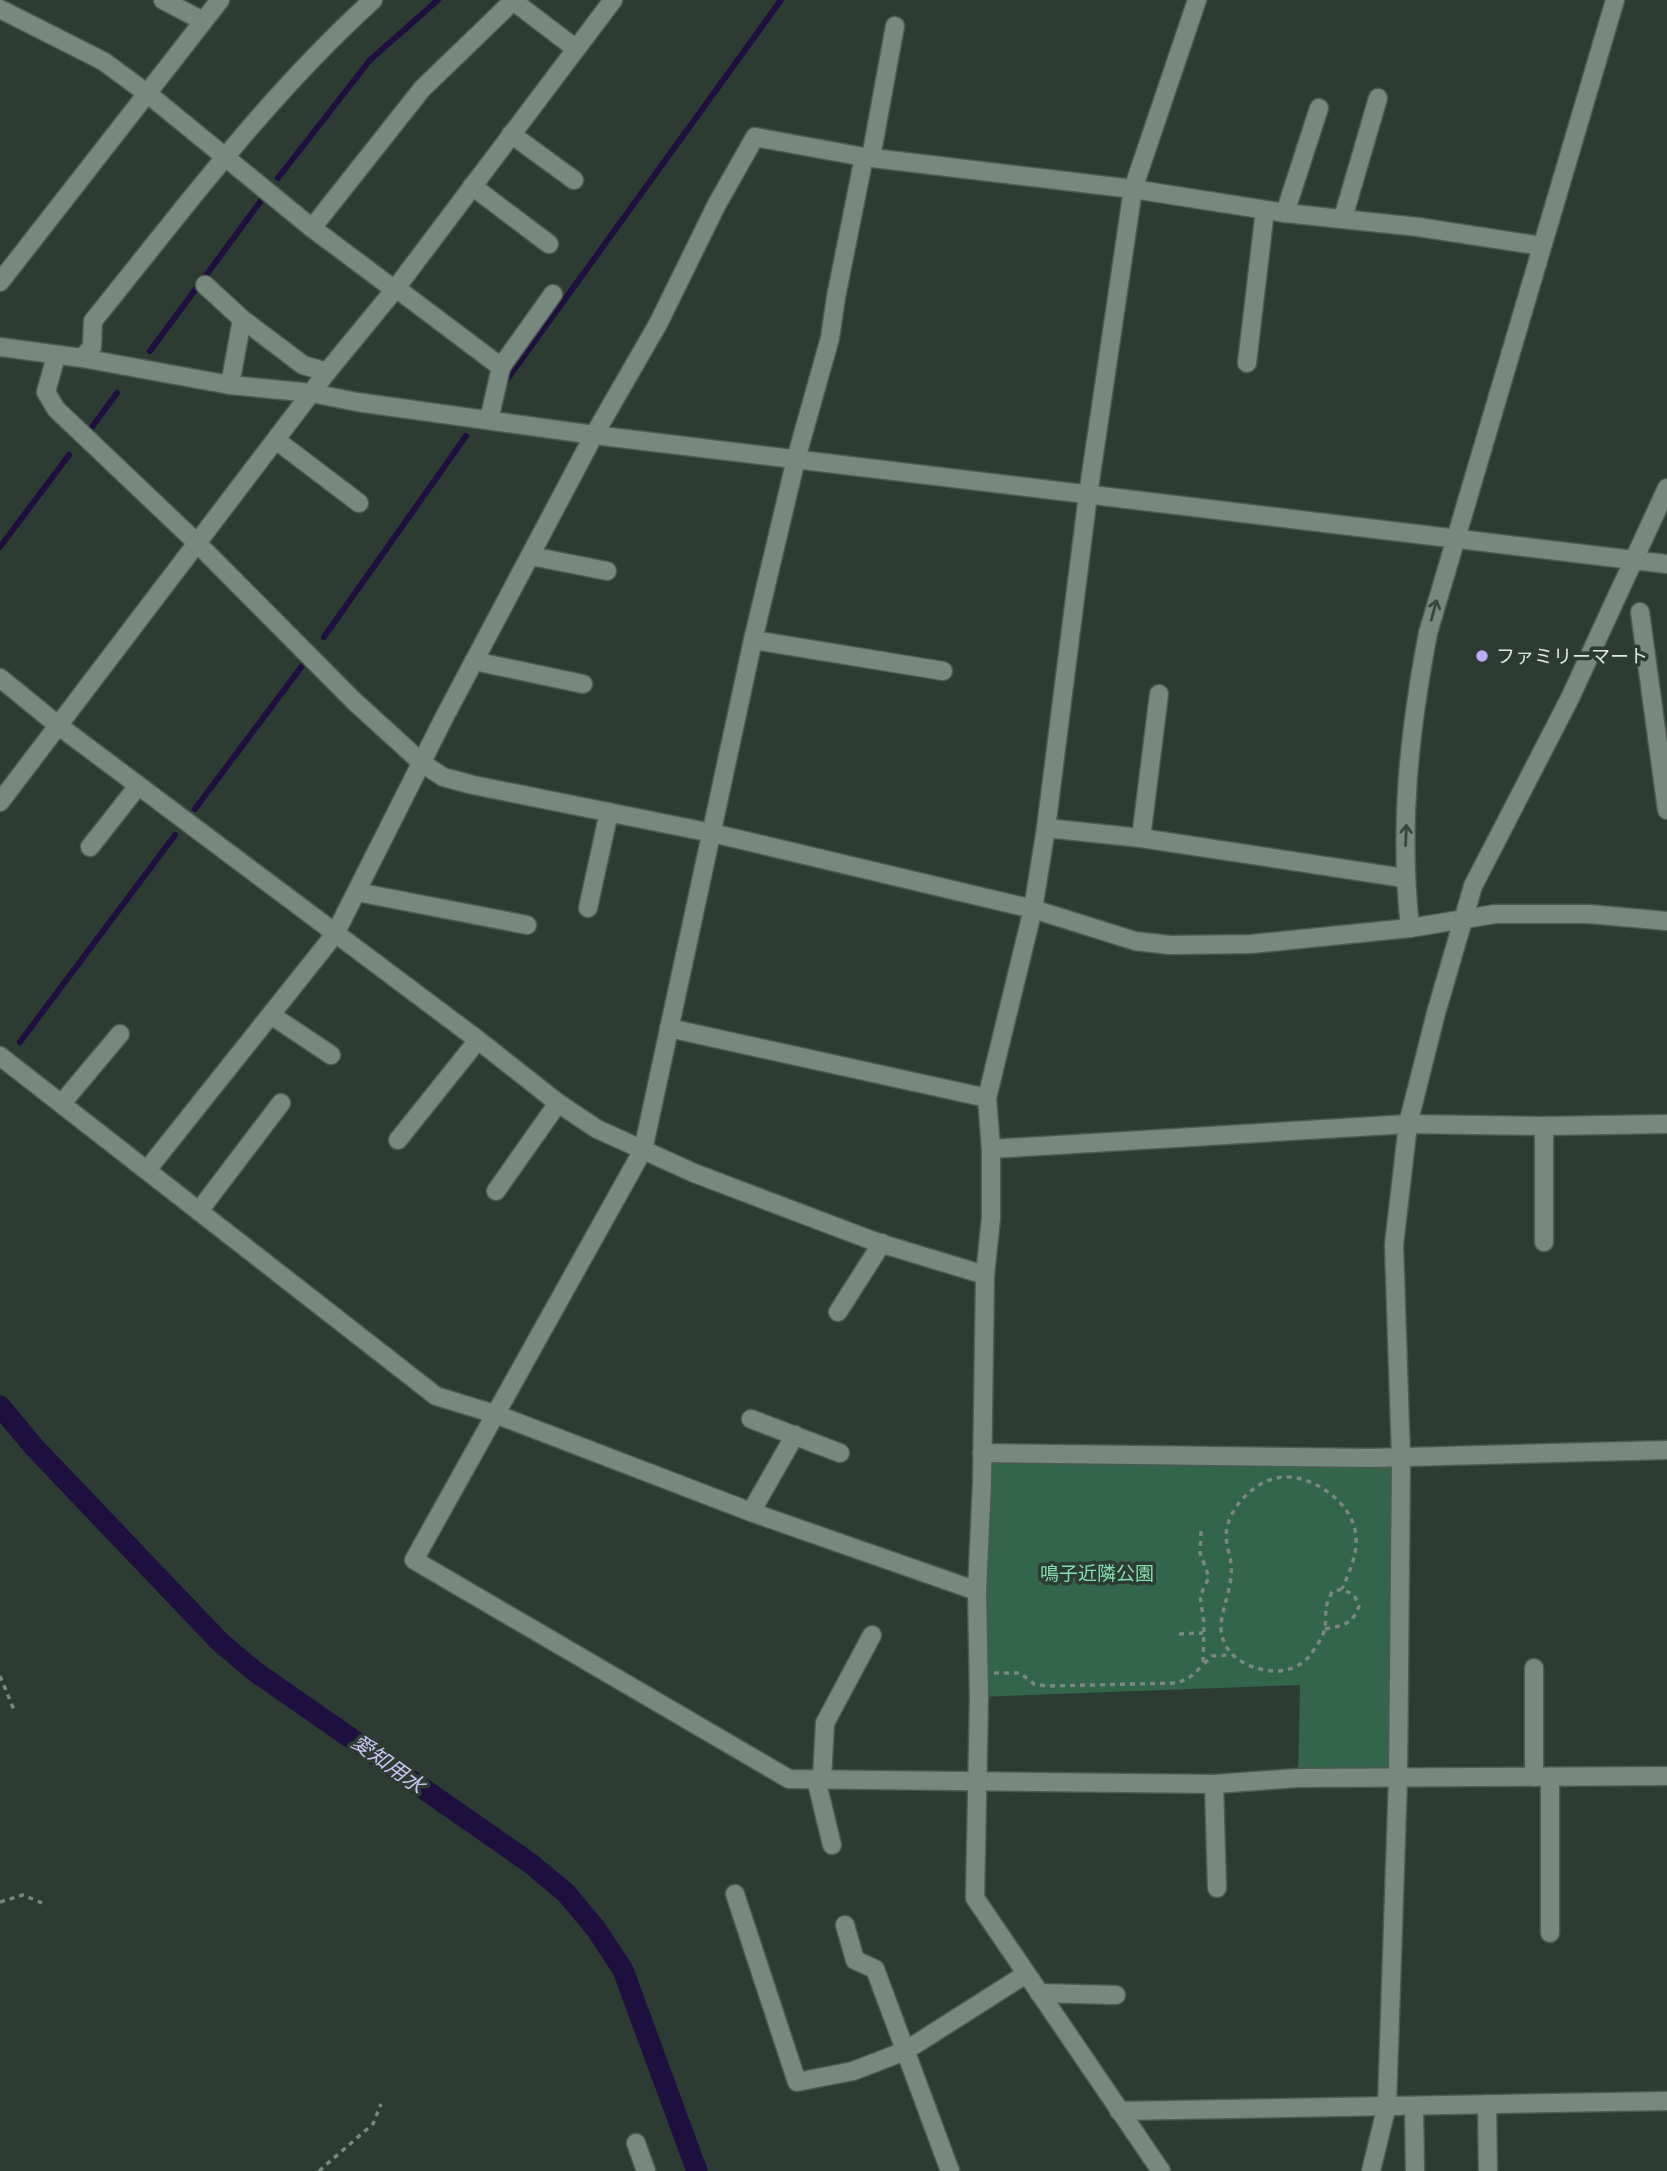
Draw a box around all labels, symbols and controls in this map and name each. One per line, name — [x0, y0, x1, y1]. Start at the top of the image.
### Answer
one-way arrow — [1428, 600, 1441, 622]
place label: ファミリーマート — [1496, 644, 1648, 667]
marker: ファミリーマート — [1474, 648, 1490, 664]
one-way arrow — [1399, 824, 1412, 847]
park label: 鳴子近隣公園 — [1040, 1561, 1154, 1584]
water label: 愛知用水 — [347, 1728, 432, 1800]

